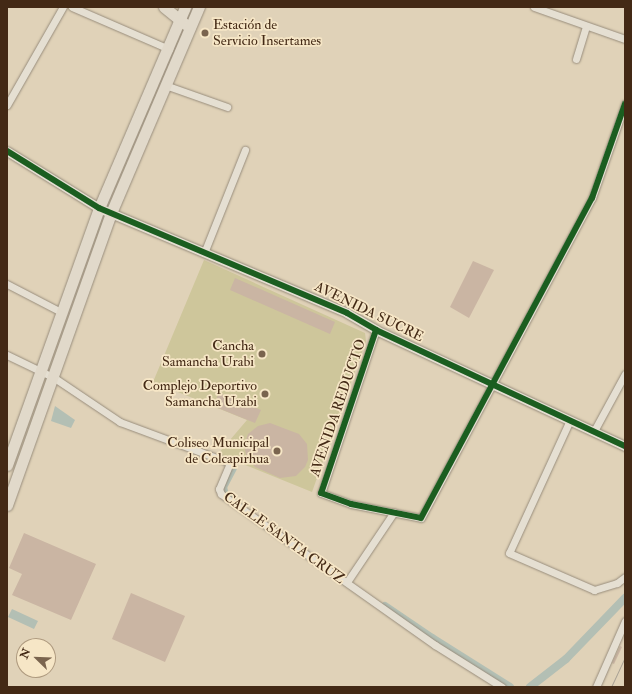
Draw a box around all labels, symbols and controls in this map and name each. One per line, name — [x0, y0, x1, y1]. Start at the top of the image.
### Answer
place label: Estación de Servicio Insertames — [213, 17, 321, 50]
marker: Estación de Servicio Insertames — [200, 28, 210, 38]
street label: AVENIDA SUCRE — [312, 278, 426, 346]
street label: AVENIDA REDUCTO — [307, 337, 369, 479]
place label: Cancha Samancha Urabi — [162, 338, 254, 370]
marker: Cancha Samancha Urabi — [257, 349, 267, 359]
place label: Complejo Deportivo Samancha Urabi — [143, 378, 257, 410]
marker: Complejo Deportivo Samancha Urabi — [260, 389, 270, 399]
place label: Coliseo Municipal de Colcapirhua — [167, 435, 269, 468]
marker: Coliseo Municipal de Colcapirhua — [272, 446, 282, 456]
street label: CALLE SANTA CRUZ — [220, 488, 348, 588]
north arrow — [16, 638, 56, 678]
text: N — [18, 646, 33, 661]

